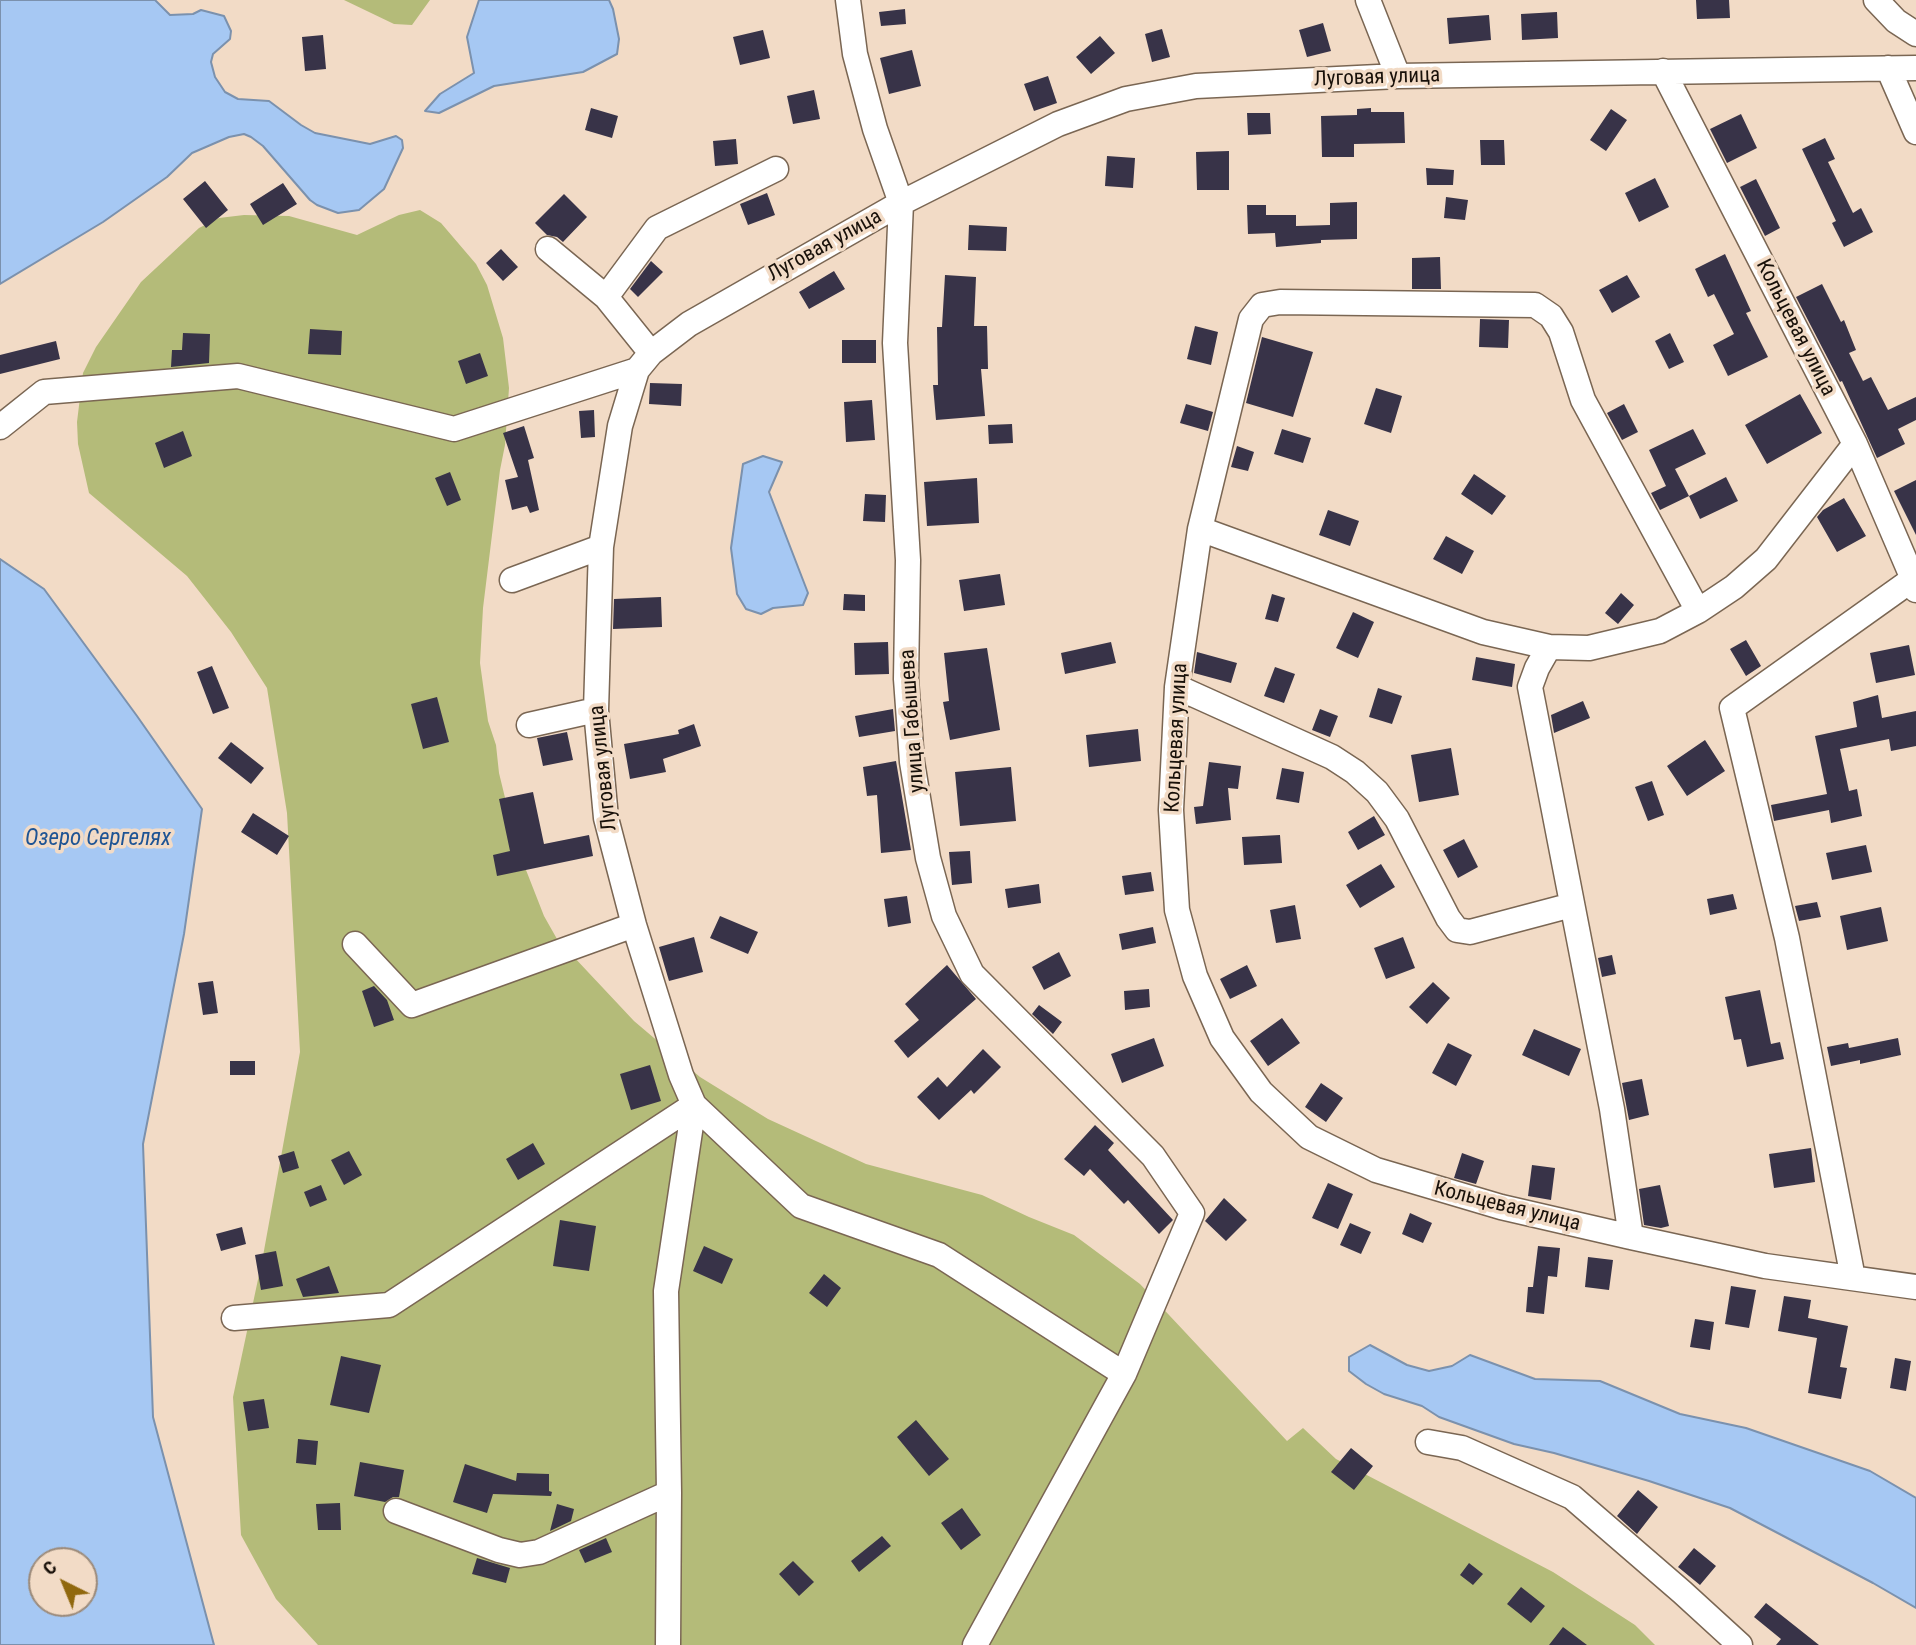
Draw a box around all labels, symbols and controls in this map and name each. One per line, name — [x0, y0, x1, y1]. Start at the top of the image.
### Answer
street label: Луговая улица — [1313, 63, 1441, 93]
street label: Луговая улица — [764, 204, 886, 288]
street label: Кольцевая улица — [1750, 256, 1840, 400]
street label: улица Габышева — [895, 649, 931, 793]
street label: Кольцевая улица — [1160, 663, 1194, 813]
street label: Луговая улица — [585, 704, 623, 832]
water label: Озеро Сергелях — [25, 825, 171, 853]
street label: Кольцевая улица — [1431, 1177, 1583, 1237]
north arrow — [28, 1547, 98, 1617]
text: С — [38, 1556, 61, 1580]

